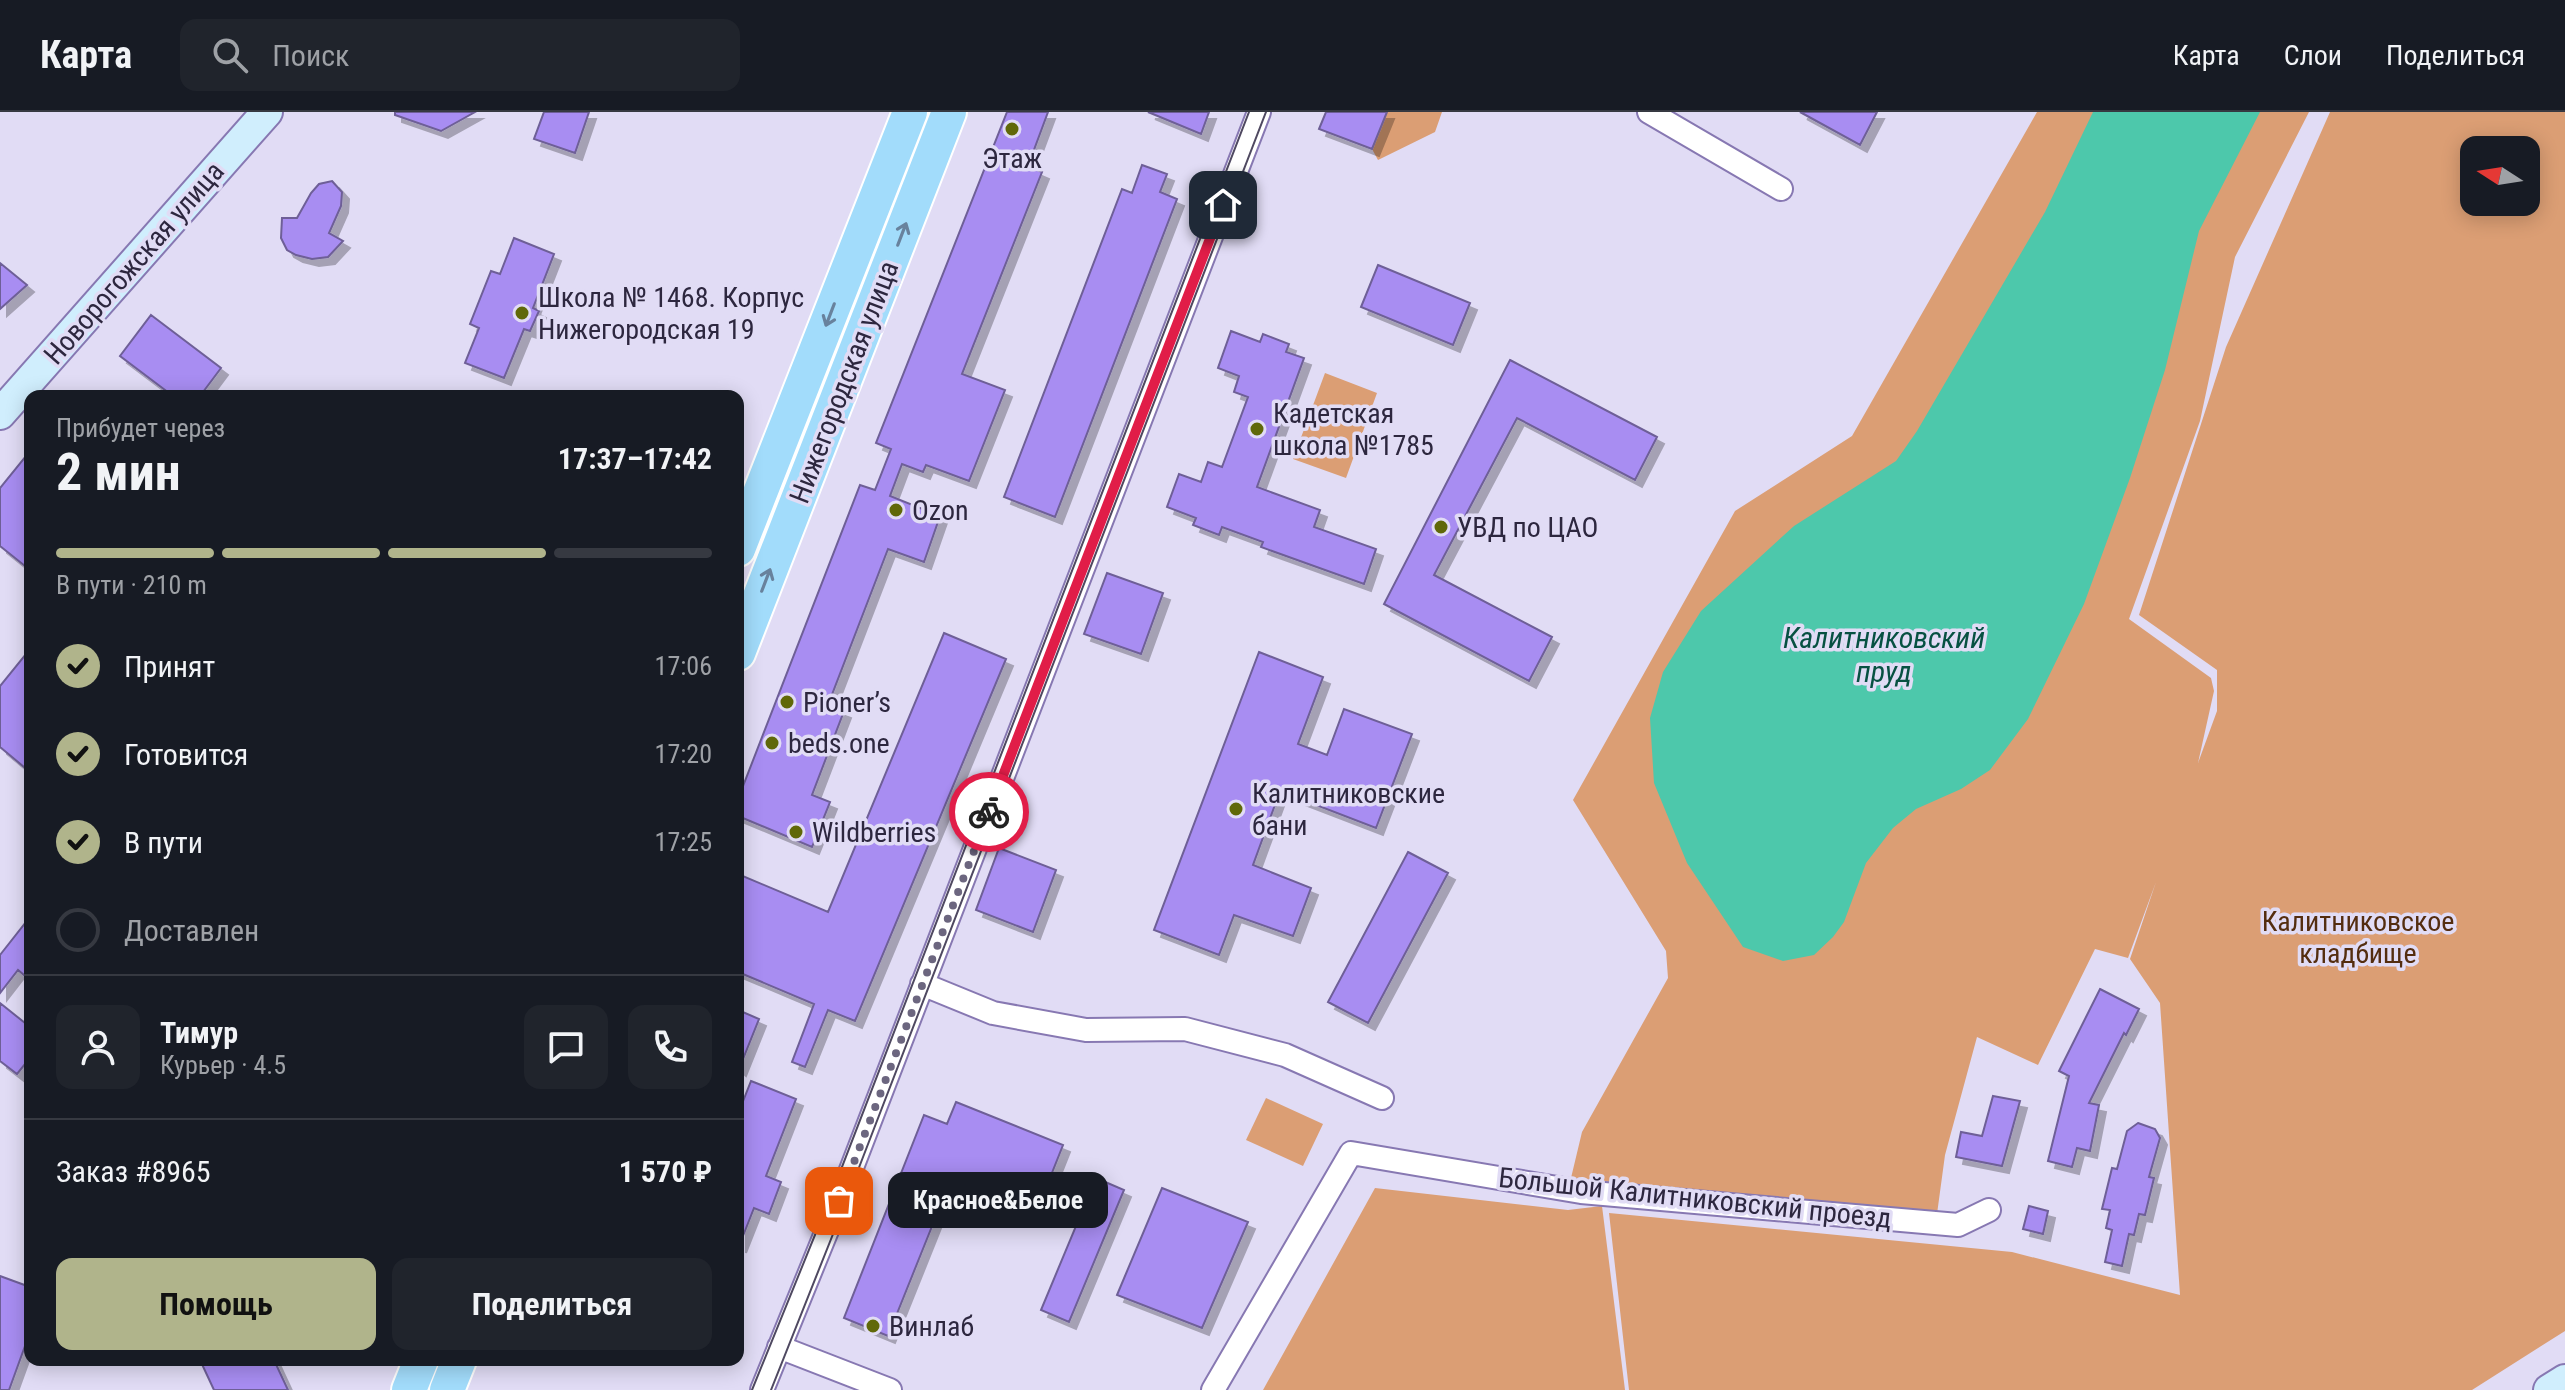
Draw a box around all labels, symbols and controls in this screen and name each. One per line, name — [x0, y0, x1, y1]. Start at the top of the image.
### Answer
search box — [180, 19, 740, 91]
text: Карта — [40, 33, 132, 77]
icon: search — [208, 33, 252, 77]
text: Поиск — [272, 38, 349, 73]
text: Карта — [2173, 39, 2240, 72]
text: Слои — [2284, 39, 2342, 72]
text: Поделиться — [2386, 39, 2525, 72]
marker: Этаж — [1003, 120, 1021, 138]
north arrow — [2460, 136, 2540, 216]
map controls — [2460, 136, 2540, 216]
place label: Этаж — [982, 142, 1042, 175]
street label: Новорогожская улица — [37, 155, 231, 371]
pin — [1189, 171, 1257, 239]
icon: home — [1201, 183, 1245, 227]
one-way arrow — [896, 222, 910, 247]
street label: Нижегородская улица — [783, 256, 905, 508]
place label: Школа № 1468. Корпус Нижегородская 19 — [538, 281, 804, 346]
one-way arrow — [822, 302, 836, 327]
marker: Школа № 1468. Корпус Нижегородская 19 — [513, 304, 531, 322]
place label: Кадетская школа №1785 — [1273, 397, 1434, 462]
text: Прибудет через — [56, 413, 225, 443]
marker: Кадетская школа №1785 — [1248, 420, 1266, 438]
text: 17:37–17:42 — [558, 441, 712, 476]
text: 2 мин — [56, 442, 181, 503]
place label: Ozon — [912, 494, 969, 527]
marker: Ozon — [887, 501, 905, 519]
place label: УВД по ЦАО — [1457, 511, 1598, 544]
marker: УВД по ЦАО — [1432, 518, 1450, 536]
one-way arrow — [760, 568, 774, 593]
text: В пути · 210 m — [56, 570, 207, 600]
water label: Калитниковский пруд — [1783, 620, 1985, 689]
icon: check — [56, 644, 100, 688]
text: Принят — [124, 649, 215, 684]
text: 17:06 — [655, 651, 712, 681]
place label: Pioner’s — [803, 686, 891, 719]
marker: Pioner’s — [778, 693, 796, 711]
place label: beds.one — [788, 727, 890, 760]
icon: check — [56, 732, 100, 776]
marker: beds.one — [763, 734, 781, 752]
text: Готовится — [124, 737, 248, 772]
text: 17:20 — [655, 739, 712, 769]
courier — [949, 772, 1029, 852]
place label: Калитниковские бани — [1252, 777, 1445, 842]
icon: bike — [967, 790, 1011, 834]
marker: Калитниковские бани — [1227, 800, 1245, 818]
place label: Wildberries — [812, 816, 936, 849]
icon: check — [56, 820, 100, 864]
marker: Wildberries — [787, 823, 805, 841]
text: В пути — [124, 825, 203, 860]
text: 17:25 — [655, 827, 712, 857]
park label: Калитниковское кладбище — [2262, 905, 2454, 970]
text: Доставлен — [124, 913, 259, 948]
button: person — [56, 1005, 140, 1089]
button: chat — [524, 1005, 608, 1089]
button: phone — [628, 1005, 712, 1089]
text: Тимур — [160, 1015, 238, 1050]
text: Курьер · 4.5 — [160, 1050, 286, 1080]
text: Заказ #8965 — [56, 1154, 211, 1189]
text: 1 570 ₽ — [619, 1154, 712, 1189]
street label: Большой Калитниковский проезд — [1497, 1161, 1893, 1235]
pin — [805, 1167, 873, 1235]
callout: Красное&Белое — [887, 1173, 1107, 1229]
icon: bag — [817, 1179, 861, 1223]
text: Красное&Белое — [913, 1185, 1083, 1215]
button: Помощь — [56, 1258, 376, 1350]
button: Поделиться — [392, 1258, 712, 1350]
place label: Винлаб — [889, 1310, 974, 1343]
marker: Винлаб — [864, 1317, 882, 1335]

